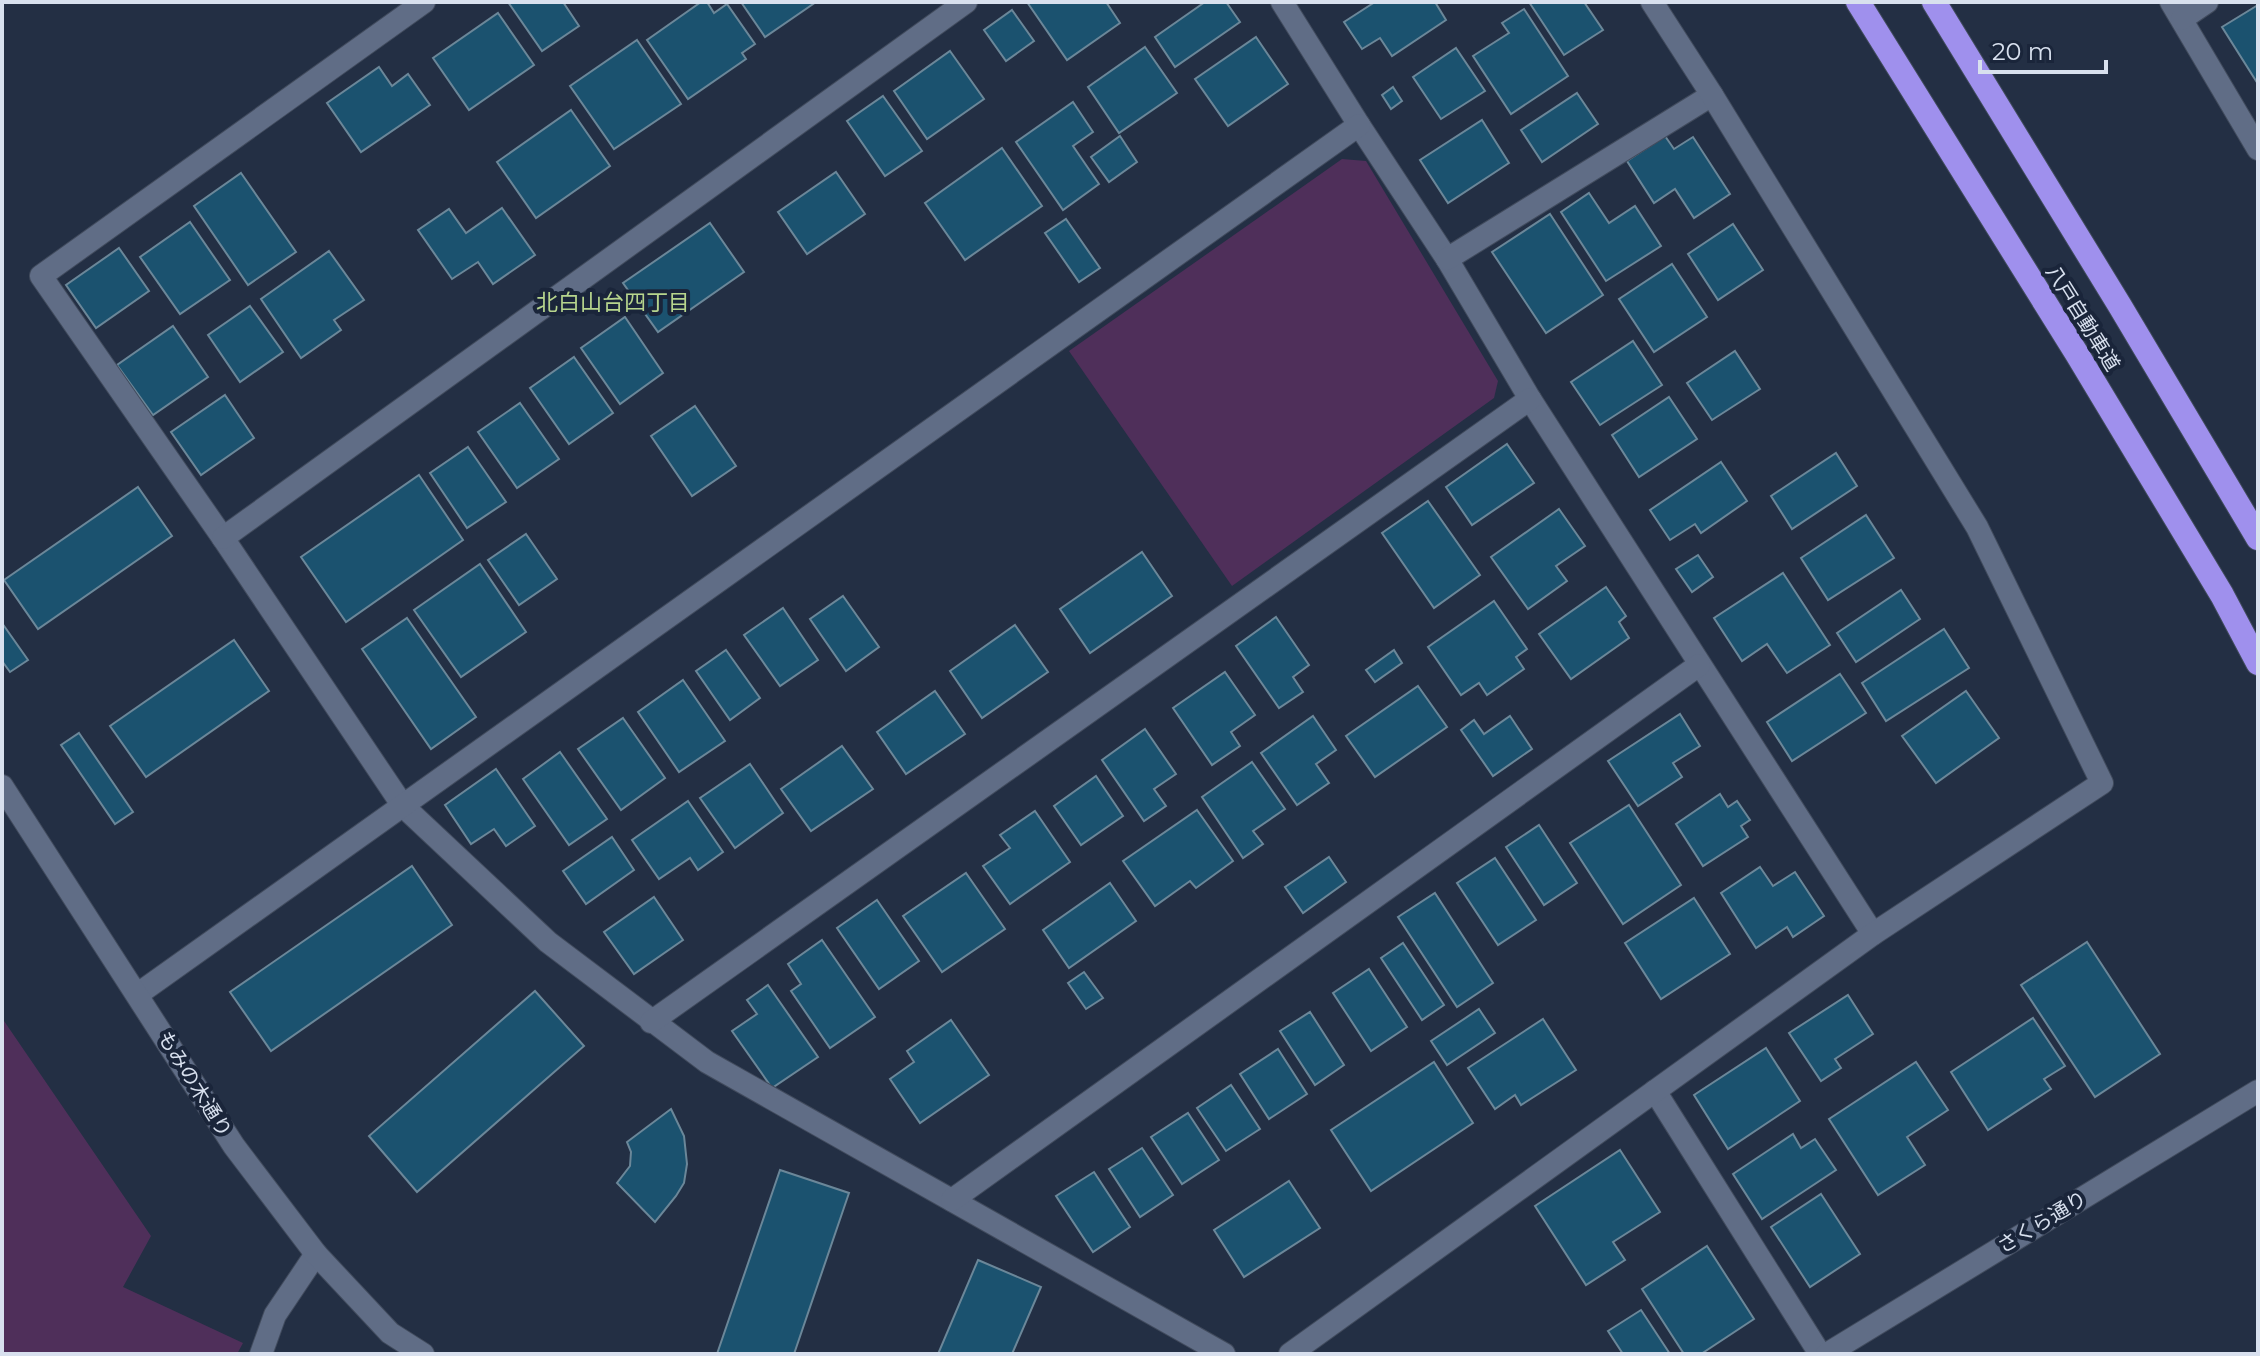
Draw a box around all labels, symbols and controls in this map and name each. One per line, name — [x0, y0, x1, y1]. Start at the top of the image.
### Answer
scale bar — [1980, 24, 2106, 74]
text: 20 m — [1992, 37, 2053, 66]
street label: 八戸自動車道 — [2041, 261, 2125, 375]
district label: 北白山台四丁目 — [536, 289, 690, 316]
street label: もみの木通り — [153, 1027, 237, 1141]
street label: さくら通り — [1993, 1186, 2091, 1258]

